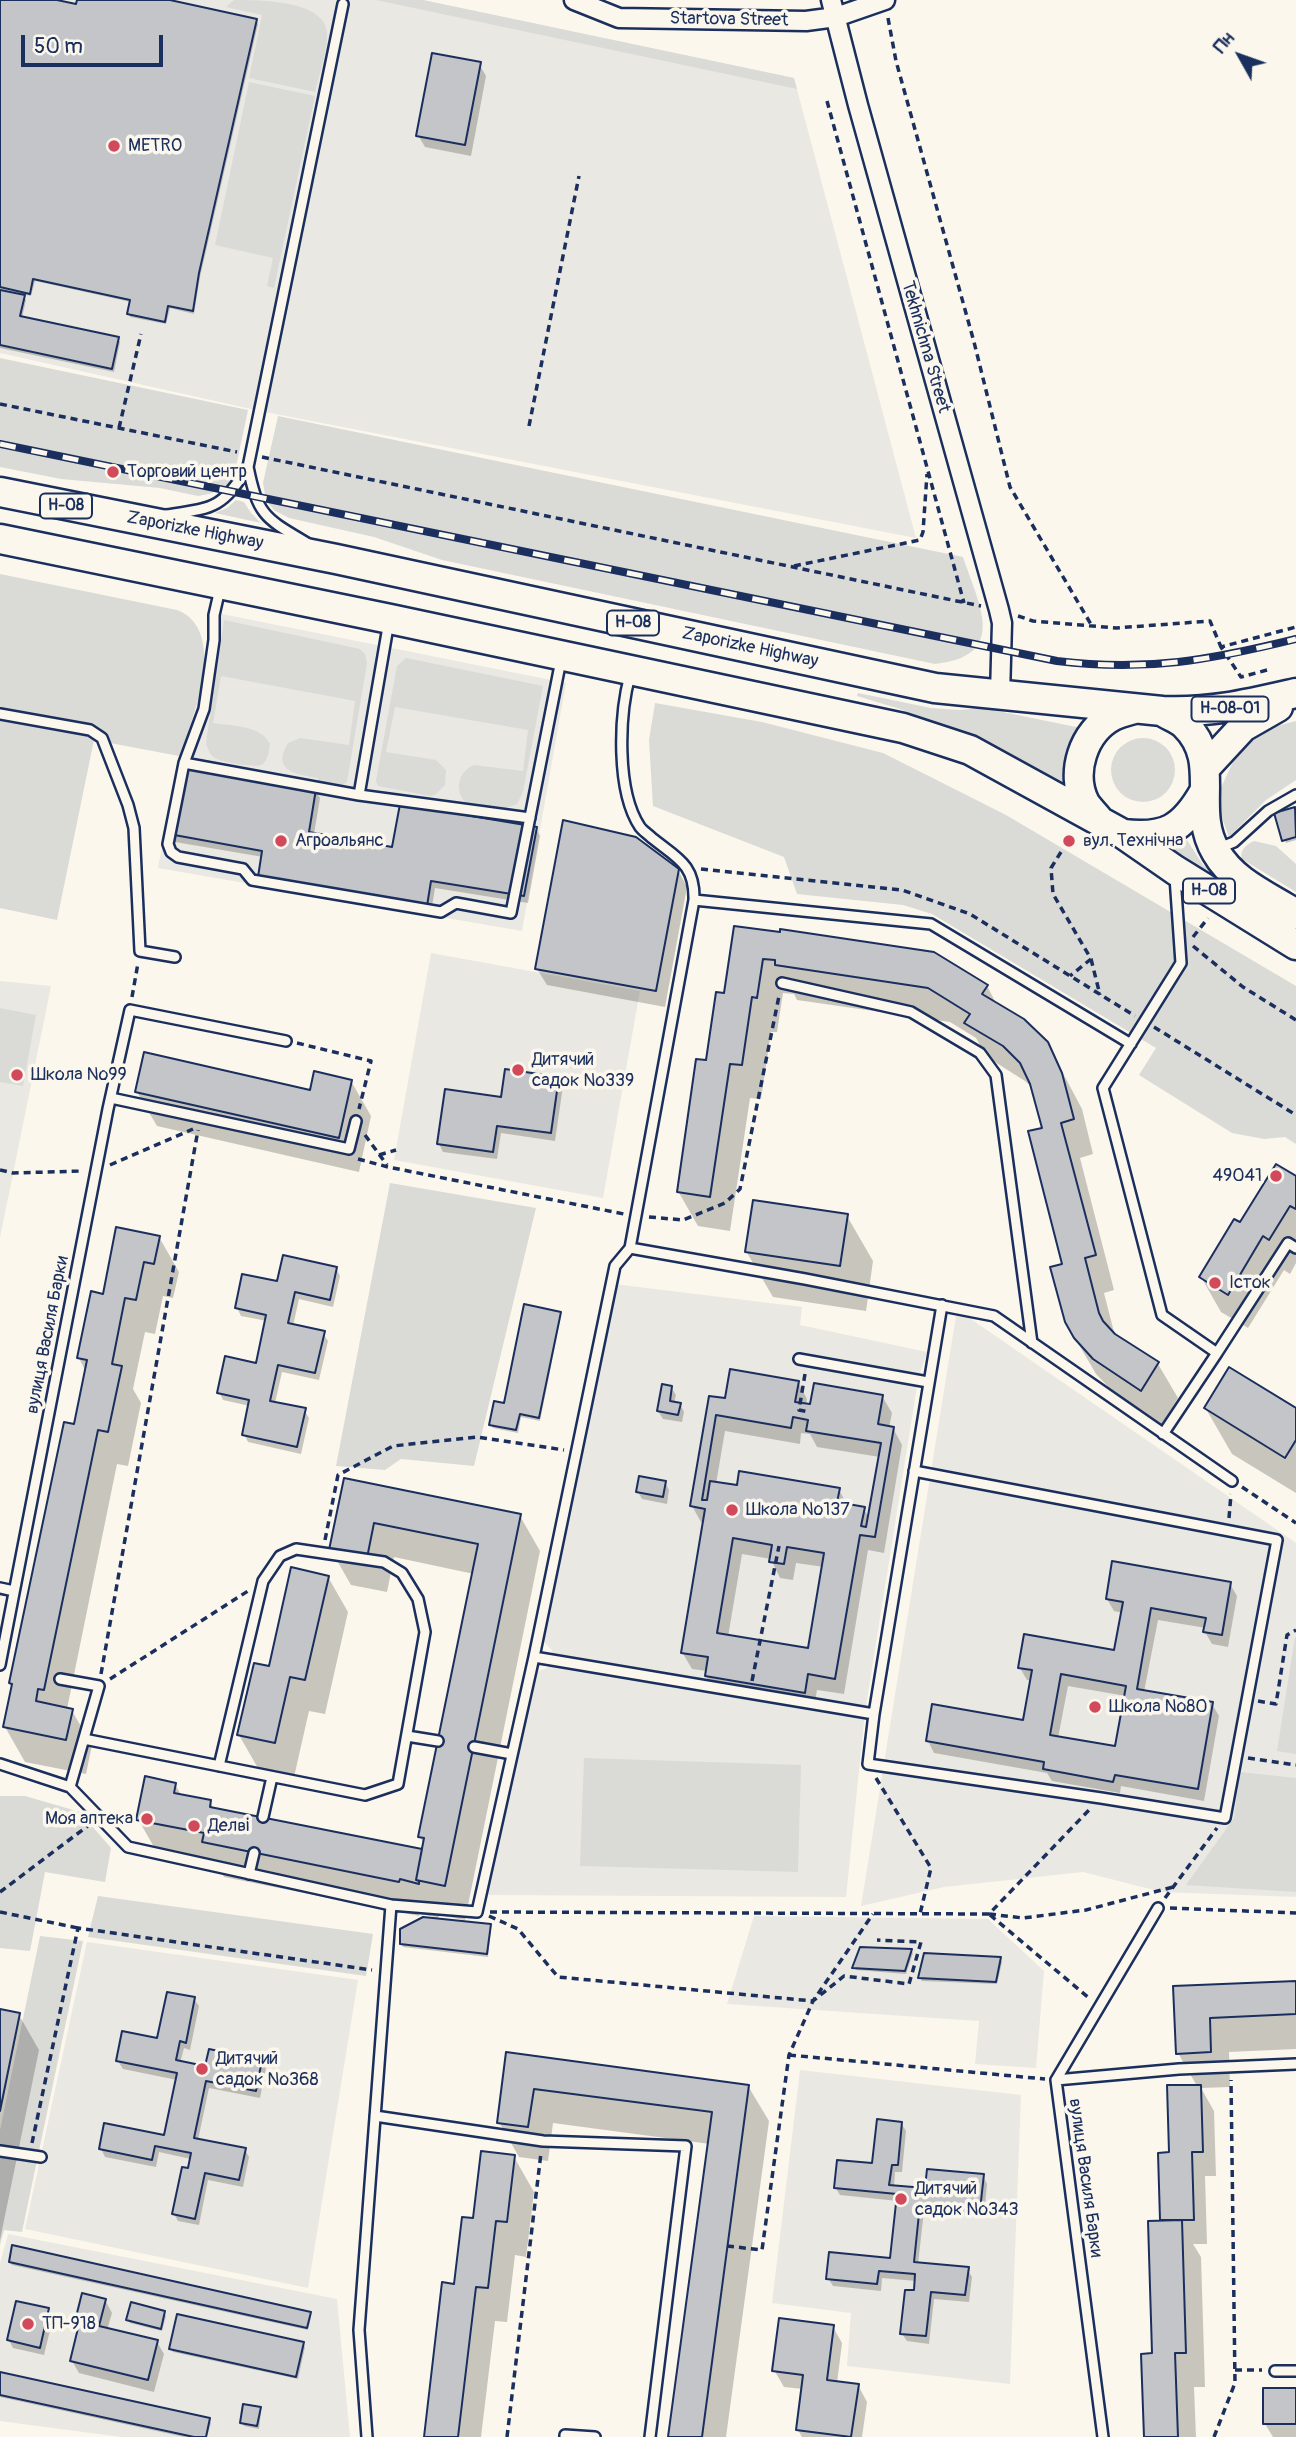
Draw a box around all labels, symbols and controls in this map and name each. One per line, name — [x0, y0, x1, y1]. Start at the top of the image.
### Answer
street label: Startova Street — [669, 8, 789, 32]
scale bar — [24, 21, 166, 65]
north arrow — [1205, 21, 1275, 91]
text: Пн — [1208, 27, 1240, 58]
text: 50 m — [34, 33, 83, 60]
place label: METRO — [128, 135, 182, 157]
marker: METRO — [106, 138, 122, 154]
street label: Tekhnichna Street — [896, 279, 954, 415]
place label: Торговий центр — [127, 461, 247, 483]
marker: Торговий центр — [105, 464, 121, 480]
road number: Н-08 — [40, 494, 92, 519]
street label: Zaporizke Highway — [125, 507, 265, 555]
road number: Н-08 — [607, 610, 659, 636]
street label: Zaporizke Highway — [680, 623, 820, 673]
road number: Н-08-01 — [1192, 696, 1268, 722]
place label: Агроальянс — [295, 830, 384, 852]
place label: вул. Технічна — [1083, 830, 1183, 852]
marker: Агроальянс — [273, 833, 289, 849]
marker: вул. Технічна — [1061, 833, 1077, 849]
road number: Н-08 — [1183, 878, 1235, 904]
place label: Дитячий садок №339 — [532, 1049, 634, 1092]
marker: Дитячий садок №339 — [510, 1062, 526, 1078]
place label: Школа №99 — [31, 1064, 127, 1086]
marker: Школа №99 — [9, 1067, 25, 1083]
place label: 49041 — [1213, 1165, 1262, 1187]
marker: 49041 — [1268, 1168, 1284, 1184]
street label: вулиця Василя Барки — [22, 1254, 74, 1416]
place label: Істок — [1229, 1272, 1271, 1294]
marker: Істок — [1207, 1275, 1223, 1291]
place label: Школа №137 — [746, 1499, 850, 1521]
marker: Школа №137 — [724, 1502, 740, 1518]
place label: Школа №80 — [1109, 1696, 1208, 1718]
marker: Школа №80 — [1087, 1699, 1103, 1715]
place label: Моя аптека — [45, 1808, 133, 1830]
marker: Моя аптека — [139, 1811, 155, 1827]
place label: Делві — [208, 1815, 249, 1837]
marker: Делві — [186, 1818, 202, 1834]
place label: Дитячий садок №368 — [216, 2048, 319, 2090]
marker: Дитячий садок №368 — [194, 2061, 210, 2077]
street label: вулиця Василя Барки — [1063, 2097, 1107, 2259]
place label: Дитячий садок №343 — [915, 2178, 1019, 2220]
marker: Дитячий садок №343 — [893, 2191, 909, 2207]
place label: ТП-918 — [42, 2313, 96, 2335]
marker: ТП-918 — [20, 2316, 36, 2332]

